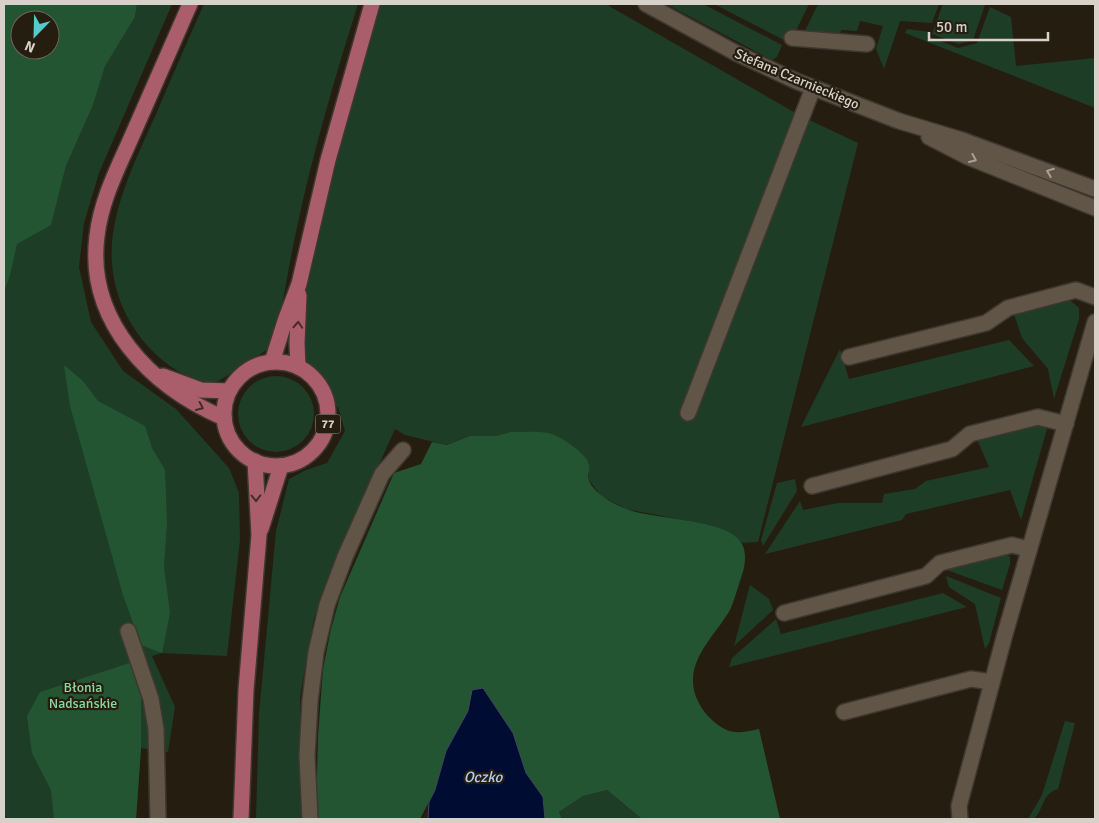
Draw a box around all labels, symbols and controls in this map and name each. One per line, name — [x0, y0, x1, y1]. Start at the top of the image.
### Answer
north arrow — [10, 10, 60, 60]
scale bar — [929, 10, 1048, 42]
text: 50 m — [936, 18, 967, 36]
text: N — [22, 37, 38, 56]
street label: Stefana Czarnieckiego — [732, 45, 862, 113]
one-way arrow — [968, 153, 977, 164]
one-way arrow — [1046, 168, 1055, 178]
one-way arrow — [293, 321, 304, 329]
one-way arrow — [195, 400, 204, 411]
road number: 77 — [316, 414, 340, 434]
one-way arrow — [251, 495, 261, 503]
park label: Błonia Nadsańskie — [49, 679, 117, 712]
water label: Oczko — [464, 768, 504, 786]

